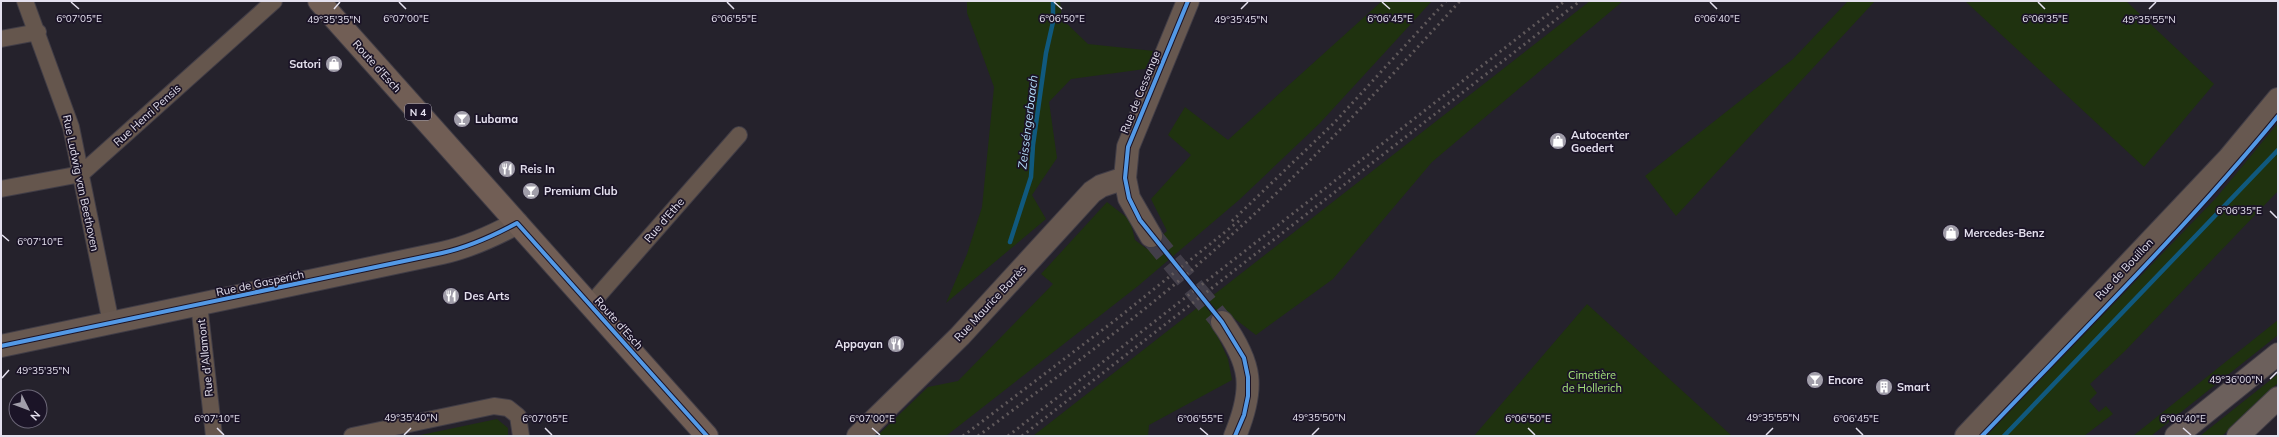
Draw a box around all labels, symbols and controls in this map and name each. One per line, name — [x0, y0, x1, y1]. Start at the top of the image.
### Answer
text: 6°07'05"E — [56, 12, 102, 25]
text: 6°07'00"E — [383, 12, 429, 25]
text: 6°06'55"E — [711, 12, 757, 25]
text: 6°06'50"E — [1039, 12, 1085, 25]
text: 6°06'45"E — [1367, 12, 1413, 25]
text: 6°06'40"E — [1694, 12, 1740, 25]
text: 6°06'35"E — [2022, 12, 2068, 25]
text: 49°35'35"N — [307, 13, 361, 26]
text: 49°35'45"N — [1214, 13, 1268, 26]
text: 49°35'55"N — [2122, 13, 2176, 26]
street label: Route d'Esch — [350, 37, 404, 95]
street label: Rue de Cessange — [1117, 49, 1163, 135]
shop icon: Satori — [324, 54, 344, 74]
place label: Satori — [289, 57, 321, 71]
water label: Zeisséngerbaach — [1014, 74, 1041, 170]
street label: Rue Henri Pensis — [110, 81, 184, 149]
road number: N 4 — [405, 104, 431, 120]
bar icon: Lubama — [452, 109, 472, 129]
place label: Lubama — [475, 112, 518, 126]
street label: Rue Ludwig van Beethoven — [60, 114, 102, 252]
place label: Autocenter Goedert — [1571, 128, 1630, 155]
shop icon: Autocenter Goedert — [1548, 131, 1568, 151]
restaurant icon: Reis In — [497, 159, 517, 179]
place label: Reis In — [520, 162, 555, 176]
bar icon: Premium Club — [521, 181, 541, 201]
place label: Premium Club — [544, 184, 618, 198]
street label: Rue d'Ethe — [641, 195, 687, 245]
text: 6°06'35"E — [2216, 204, 2262, 217]
shop icon: Mercedes-Benz — [1941, 223, 1961, 243]
place label: Mercedes-Benz — [1964, 226, 2045, 240]
text: 6°07'10"E — [17, 235, 63, 248]
street label: Rue de Bouillon — [2092, 235, 2156, 303]
street label: Rue Maurice Barrès — [951, 262, 1029, 344]
street label: Rue de Gasperich — [215, 267, 305, 299]
restaurant icon: Des Arts — [441, 286, 461, 306]
place label: Des Arts — [464, 289, 510, 303]
street label: Route d'Esch — [592, 294, 646, 352]
street label: Rue d'Allamont — [194, 318, 216, 398]
restaurant icon: Appayan — [886, 334, 906, 354]
place label: Appayan — [835, 337, 883, 351]
text: 49°35'35"N — [16, 364, 70, 377]
park label: Cimetière de Hollerich — [1562, 368, 1622, 395]
bar icon: Encore — [1805, 370, 1825, 390]
place label: Encore — [1828, 373, 1863, 387]
text: 49°36'00"N — [2209, 373, 2263, 386]
building icon: Smart — [1874, 377, 1894, 397]
place label: Smart — [1897, 380, 1930, 394]
north arrow — [8, 389, 48, 429]
text: N — [27, 408, 43, 423]
text: 49°35'40"N — [384, 411, 438, 424]
text: 49°35'50"N — [1292, 411, 1346, 424]
text: 49°35'55"N — [1746, 411, 1800, 424]
text: 6°07'10"E — [194, 412, 240, 425]
text: 6°07'05"E — [522, 412, 568, 425]
text: 6°07'00"E — [849, 412, 895, 425]
text: 6°06'55"E — [1177, 412, 1223, 425]
text: 6°06'50"E — [1505, 412, 1551, 425]
text: 6°06'45"E — [1833, 412, 1879, 425]
text: 6°06'40"E — [2160, 412, 2206, 425]

